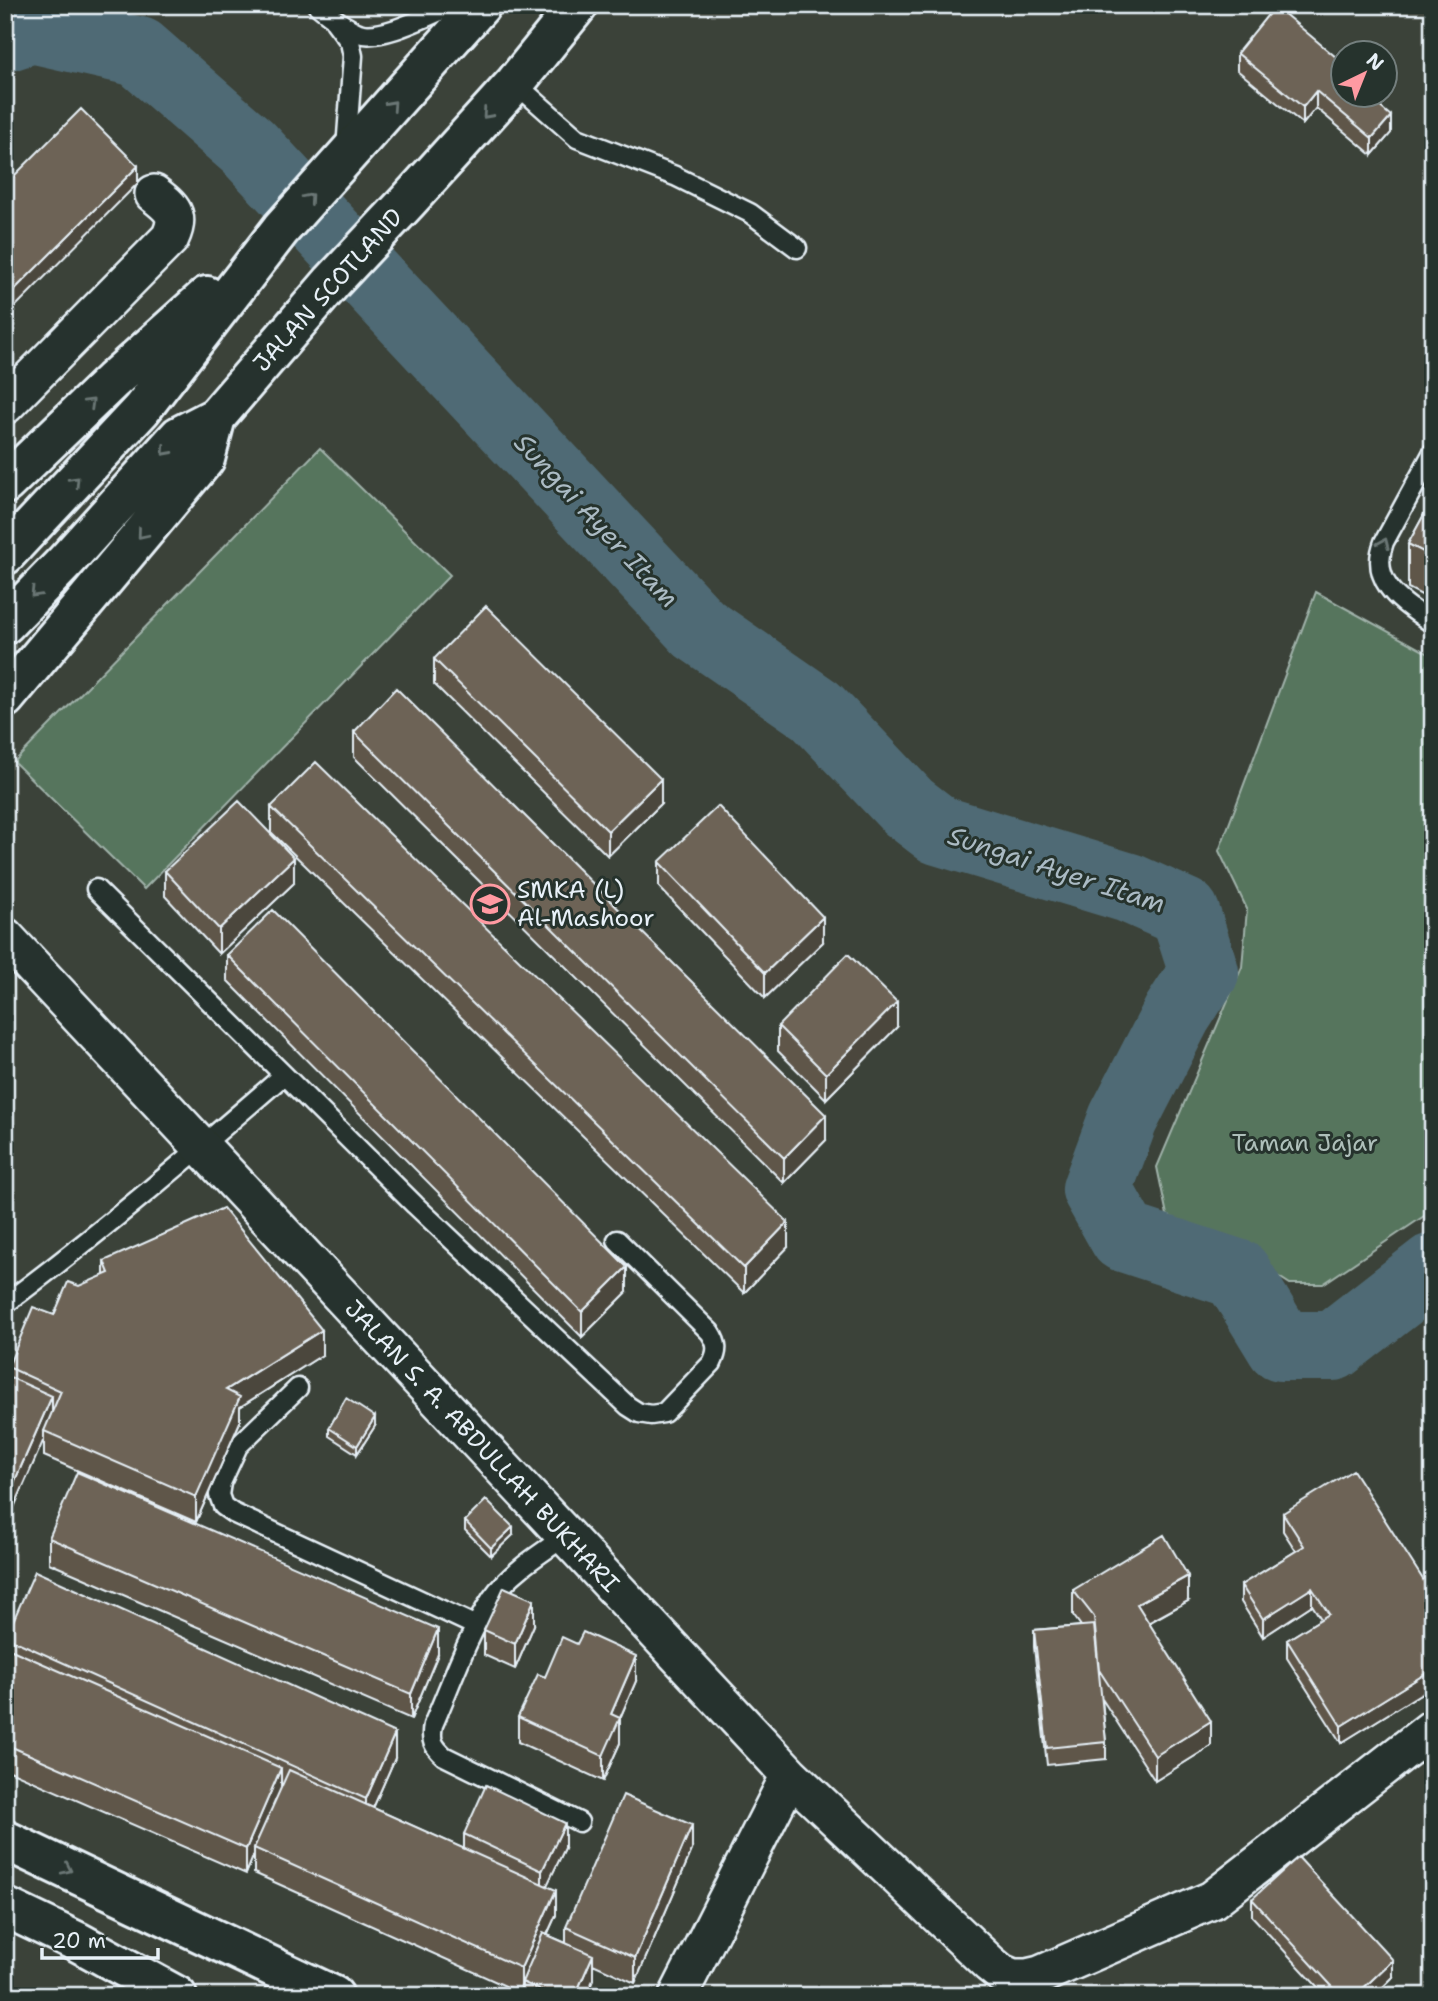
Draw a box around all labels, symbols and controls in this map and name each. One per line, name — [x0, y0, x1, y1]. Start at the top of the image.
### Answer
north arrow — [1330, 38, 1400, 108]
text: N — [1361, 48, 1389, 76]
one-way arrow — [383, 100, 396, 113]
one-way arrow — [483, 106, 496, 119]
one-way arrow — [301, 193, 313, 206]
street label: JALAN SCOTLAND — [246, 201, 410, 379]
one-way arrow — [82, 398, 95, 411]
water label: Sungai Ayer Itam — [507, 425, 687, 615]
one-way arrow — [162, 443, 174, 456]
one-way arrow — [67, 476, 80, 489]
one-way arrow — [138, 527, 151, 539]
one-way arrow — [1376, 538, 1390, 550]
one-way arrow — [31, 585, 44, 598]
water label: Sungai Ayer Itam — [944, 817, 1170, 921]
place label: SMKA (L) Al-Mashoor — [517, 874, 655, 934]
school or university icon: SMKA (L) Al-Mashoor — [469, 883, 511, 925]
park label: Taman Jajar — [1232, 1127, 1378, 1159]
street label: JALAN S. A. ABDULLAH BUKHARI — [338, 1293, 626, 1599]
one-way arrow — [60, 1861, 72, 1875]
scale bar — [42, 1917, 158, 1961]
text: 20 m — [52, 1927, 106, 1955]

